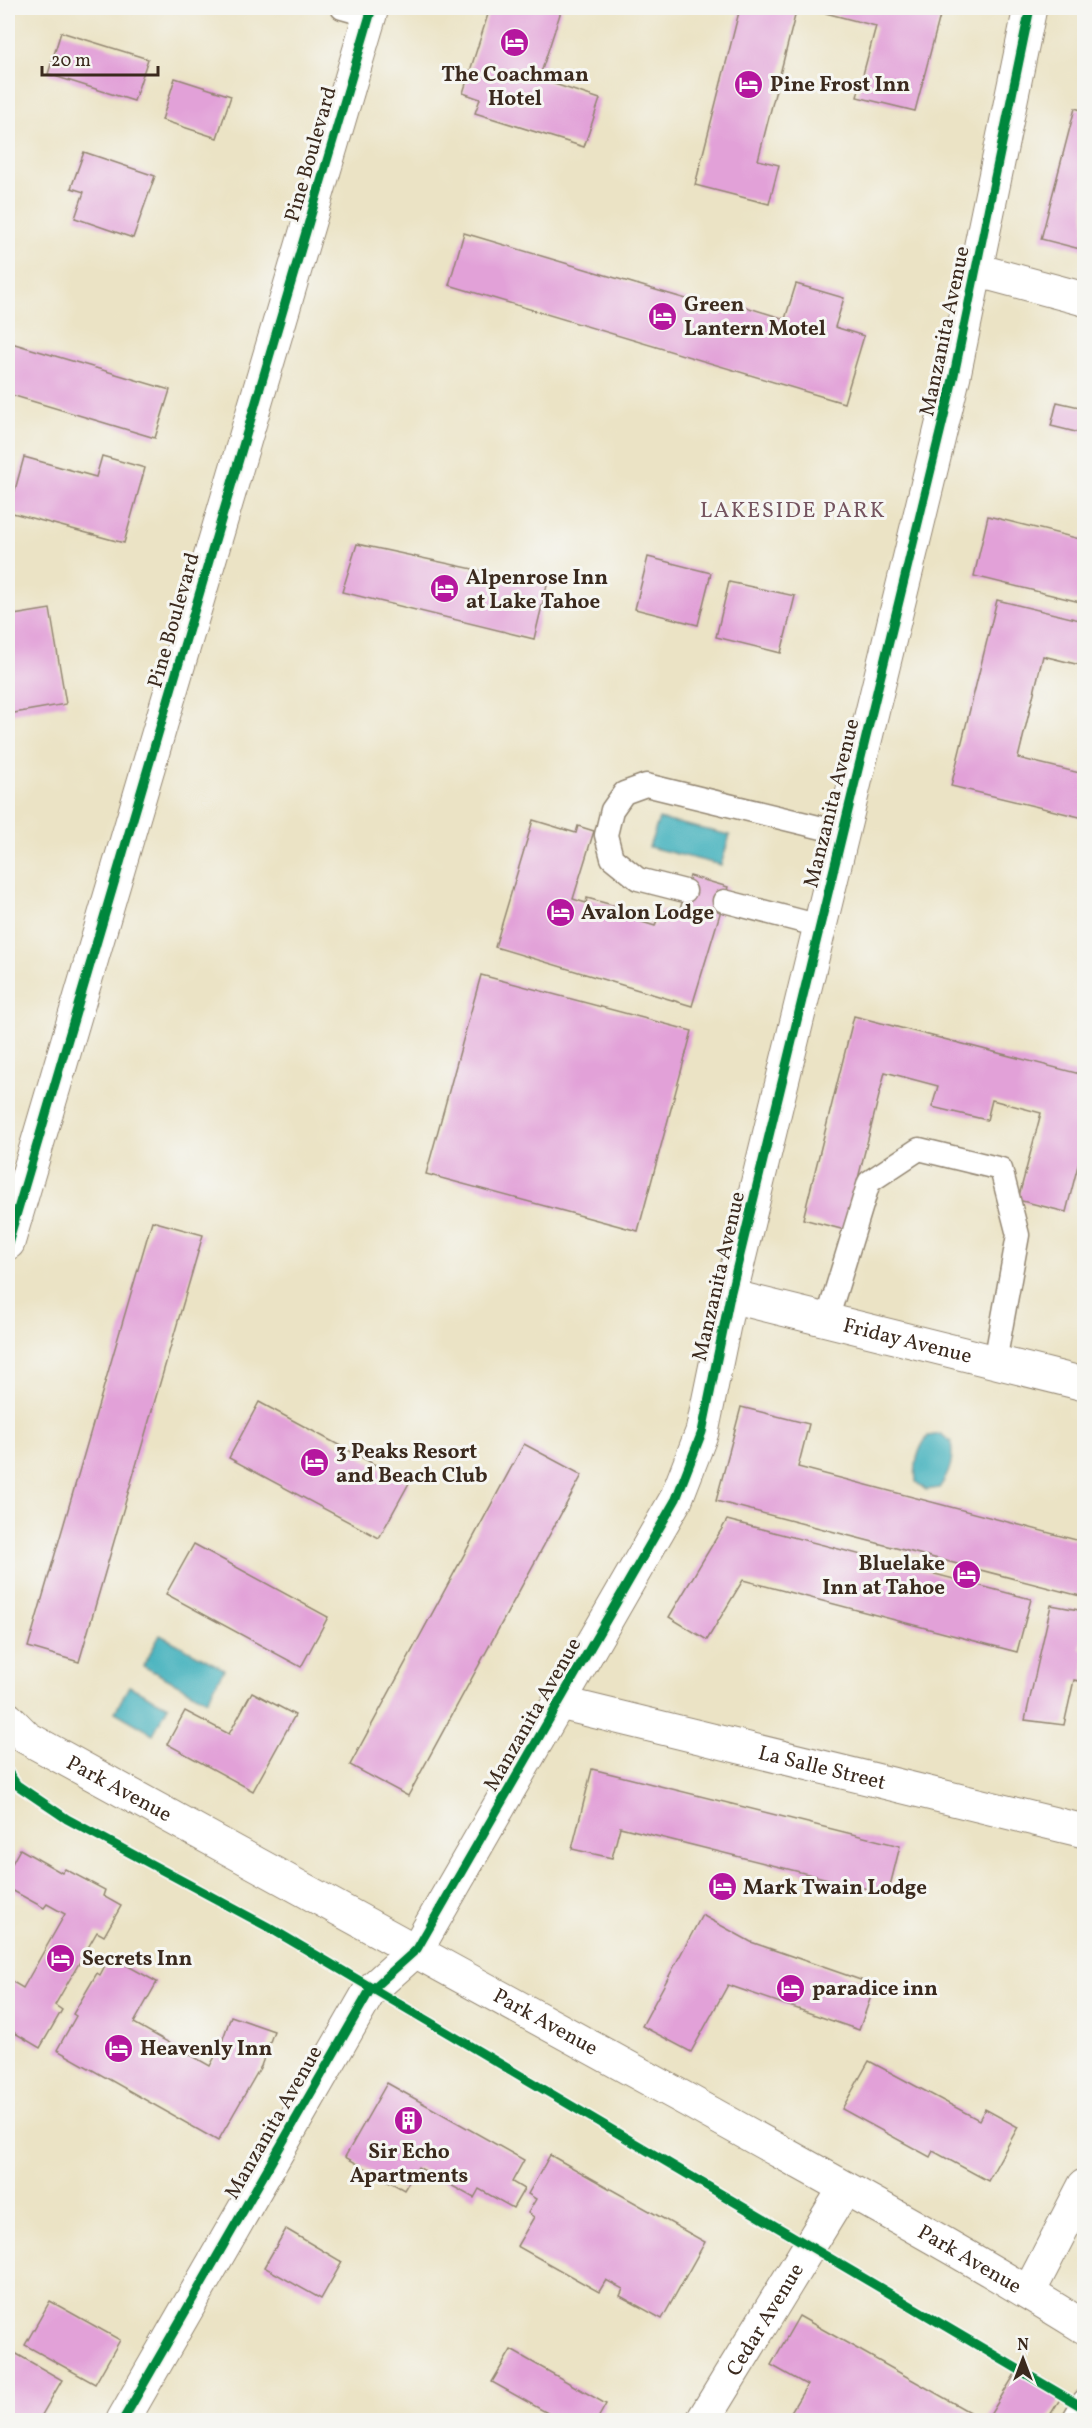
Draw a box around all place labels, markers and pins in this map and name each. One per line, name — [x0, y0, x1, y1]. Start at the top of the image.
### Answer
hotel icon: The Coachman Hotel — [499, 27, 531, 59]
place label: The Coachman Hotel — [441, 61, 589, 114]
hotel icon: Pine Frost Inn — [733, 68, 765, 100]
place label: Pine Frost Inn — [770, 71, 910, 100]
place label: Green Lantern Motel — [684, 291, 826, 344]
hotel icon: Green Lantern Motel — [647, 300, 679, 332]
place label: Alpenrose Inn at Lake Tahoe — [466, 564, 608, 617]
hotel icon: Alpenrose Inn at Lake Tahoe — [429, 573, 461, 605]
hotel icon: Avalon Lodge — [544, 896, 576, 928]
place label: Avalon Lodge — [581, 899, 714, 928]
place label: 3 Peaks Resort and Beach Club — [336, 1438, 488, 1491]
hotel icon: 3 Peaks Resort and Beach Club — [299, 1447, 331, 1479]
place label: Bluelake Inn at Tahoe — [822, 1550, 945, 1603]
hotel icon: Bluelake Inn at Tahoe — [950, 1559, 982, 1591]
hotel icon: Mark Twain Lodge — [706, 1871, 738, 1903]
place label: Mark Twain Lodge — [743, 1874, 927, 1903]
hotel icon: Secrets Inn — [45, 1942, 77, 1974]
place label: Secrets Inn — [82, 1945, 193, 1974]
hotel icon: paradice inn — [775, 1972, 807, 2004]
place label: paradice inn — [812, 1975, 938, 2004]
hotel icon: Heavenly Inn — [103, 2032, 135, 2064]
place label: Heavenly Inn — [140, 2035, 273, 2064]
building icon: Sir Echo Apartments — [393, 2104, 425, 2136]
place label: Sir Echo Apartments — [350, 2138, 468, 2191]

